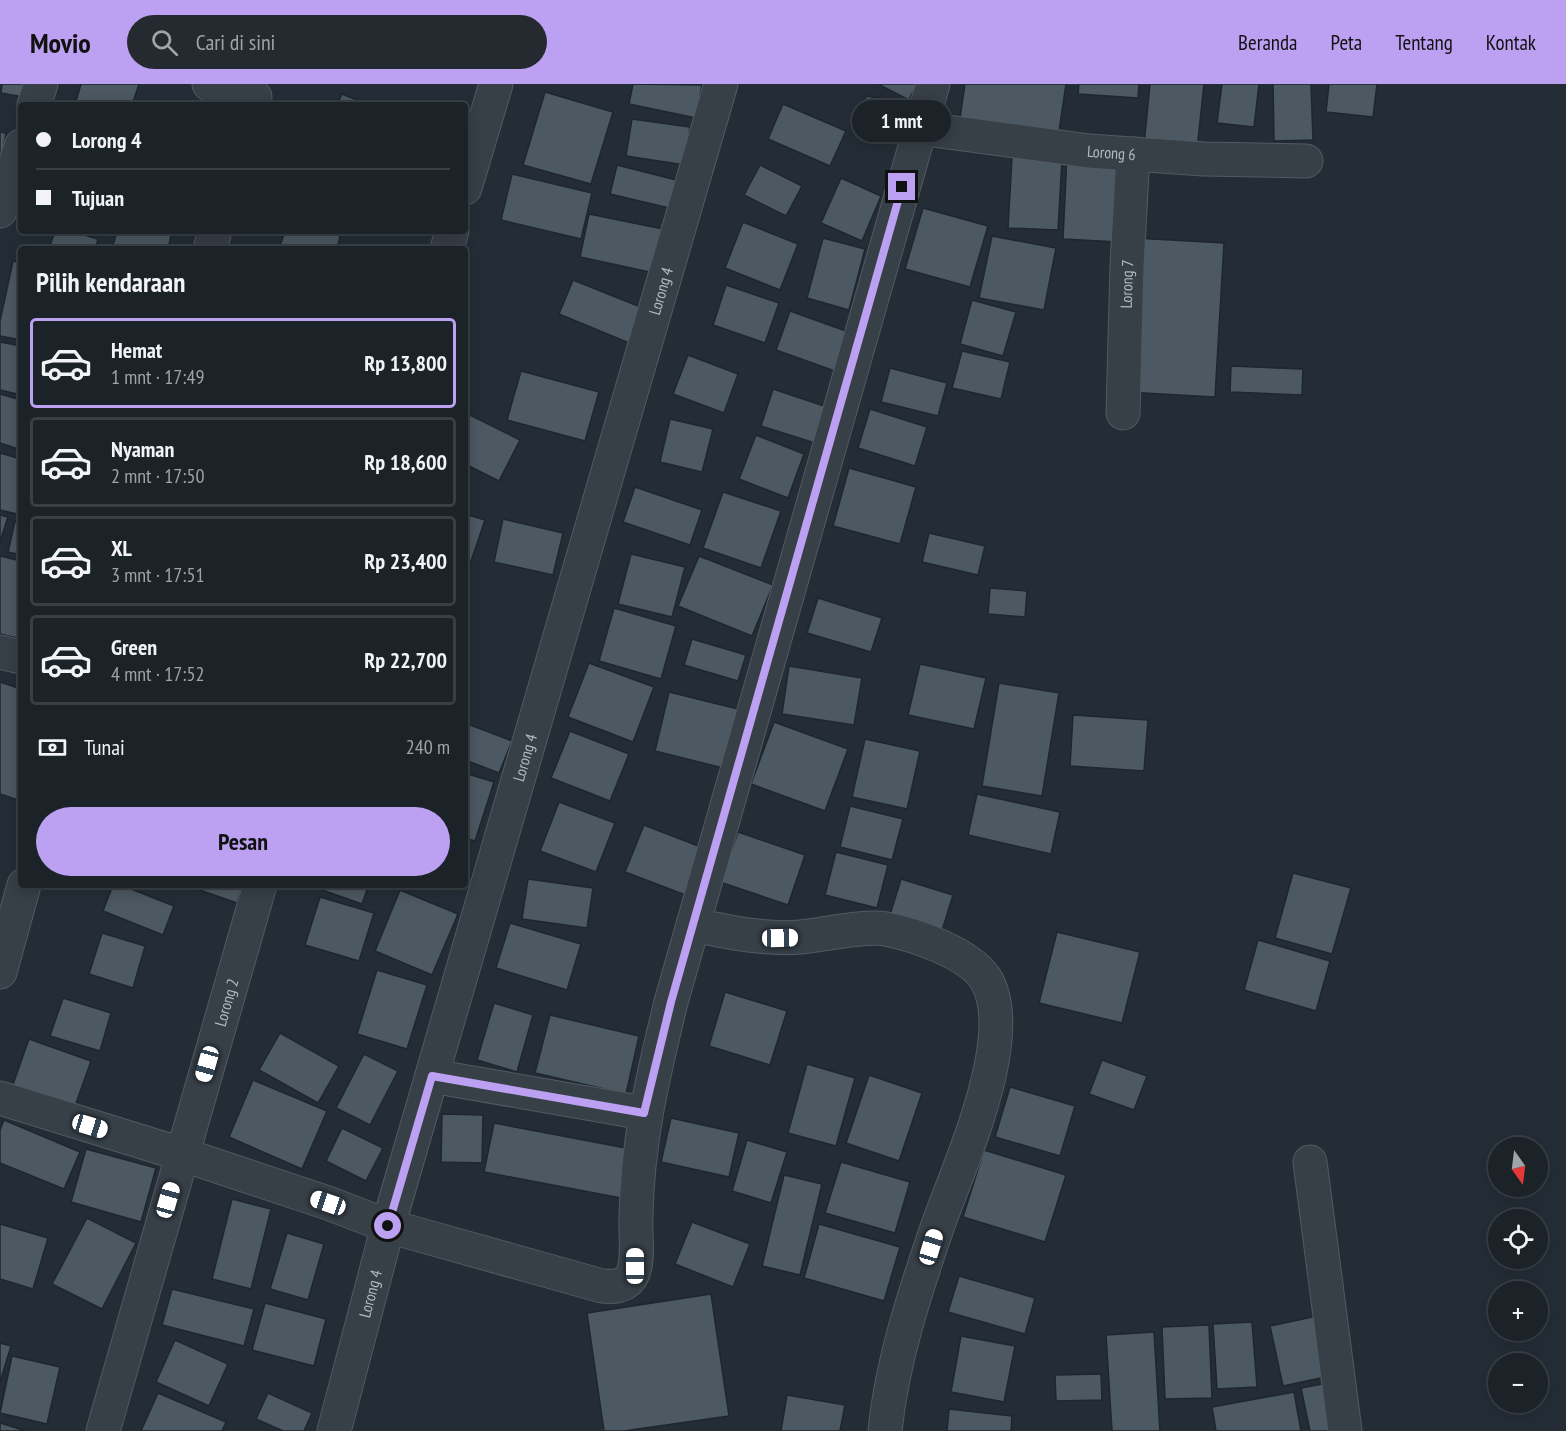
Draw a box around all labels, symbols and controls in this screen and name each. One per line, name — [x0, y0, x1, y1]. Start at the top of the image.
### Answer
search box — [127, 15, 547, 69]
text: Movio — [30, 24, 91, 61]
icon: search — [148, 26, 181, 59]
text: Cari di sini — [196, 28, 275, 56]
text: Beranda — [1238, 29, 1298, 56]
text: Peta — [1331, 29, 1362, 56]
text: Tentang — [1395, 29, 1453, 56]
text: Kontak — [1486, 29, 1536, 56]
callout: 1 mnt — [852, 100, 952, 142]
text: 1 mnt — [881, 108, 922, 134]
text: Lorong 4 — [72, 126, 141, 154]
street label: Lorong 6 — [1086, 141, 1136, 164]
route end — [888, 173, 915, 200]
text: Tujuan — [72, 184, 124, 212]
street label: Lorong 7 — [1116, 259, 1137, 309]
text: Pilih kendaraan — [36, 265, 185, 299]
street label: Lorong 4 — [644, 265, 677, 317]
icon: car — [39, 336, 93, 390]
text: Hemat — [111, 336, 162, 364]
text: Rp 13,800 — [364, 349, 447, 377]
text: 1 mnt · 17:49 — [111, 364, 204, 390]
icon: car — [39, 435, 93, 489]
text: Nyaman — [111, 435, 174, 463]
text: Rp 18,600 — [364, 448, 447, 476]
text: 2 mnt · 17:50 — [111, 463, 204, 489]
icon: car — [39, 534, 93, 588]
text: XL — [111, 534, 132, 562]
text: Rp 23,400 — [364, 547, 447, 575]
text: 3 mnt · 17:51 — [111, 562, 204, 588]
icon: car — [39, 633, 93, 687]
text: Green — [111, 633, 157, 661]
text: Rp 22,700 — [364, 646, 447, 674]
text: 4 mnt · 17:52 — [111, 661, 204, 687]
icon: cash — [36, 731, 69, 764]
street label: Lorong 4 — [508, 731, 541, 784]
text: Tunai — [84, 733, 125, 761]
text: 240 m — [406, 734, 450, 760]
button: Pesan — [36, 807, 450, 876]
car — [762, 929, 798, 947]
street label: Lorong 2 — [210, 976, 243, 1029]
car — [193, 1044, 221, 1084]
car — [70, 1112, 110, 1140]
north arrow — [1488, 1137, 1548, 1197]
map controls — [1488, 1137, 1548, 1413]
car — [154, 1180, 182, 1220]
car — [308, 1189, 348, 1217]
button: locate — [1488, 1209, 1548, 1269]
route start — [374, 1212, 401, 1239]
car — [917, 1227, 945, 1267]
car — [626, 1248, 644, 1284]
street label: Lorong 4 — [354, 1268, 386, 1320]
button: + — [1488, 1281, 1548, 1341]
button: − — [1488, 1353, 1548, 1413]

